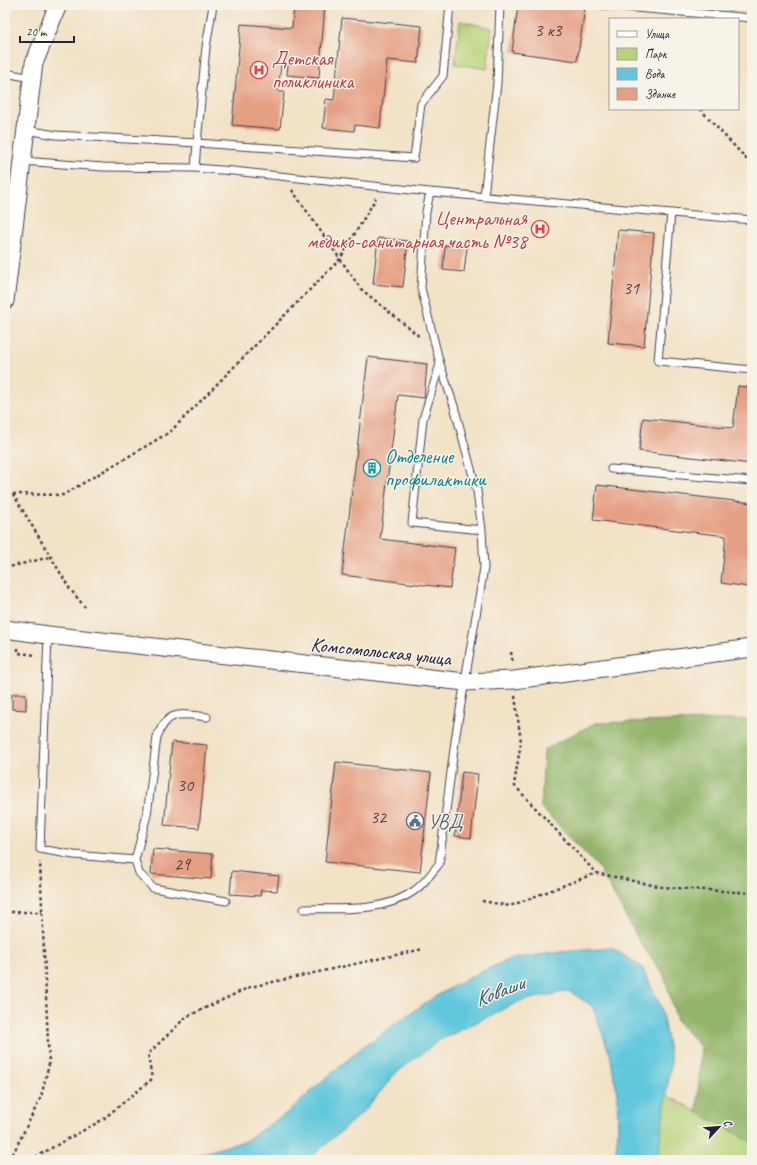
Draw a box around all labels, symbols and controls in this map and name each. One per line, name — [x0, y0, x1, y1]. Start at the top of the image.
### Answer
scale bar — [20, 18, 74, 44]
legend — [609, 18, 739, 110]
house number: 3 к3 — [534, 19, 563, 41]
text: 20 m — [26, 24, 48, 40]
text: Улица — [645, 26, 670, 42]
place label: Детская поликлиника — [272, 46, 355, 94]
text: Парк — [645, 46, 668, 62]
hospital icon: Детская поликлиника — [249, 60, 269, 80]
text: Вода — [645, 66, 666, 82]
text: Здание — [645, 86, 676, 102]
place label: Центральная медико-санитарная часть №38 — [307, 206, 529, 254]
hospital icon: Центральная медико-санитарная часть №38 — [530, 219, 550, 239]
house number: 31 — [623, 277, 640, 299]
place label: Отделение профилактики — [385, 444, 487, 492]
building icon: Отделение профилактики — [362, 458, 382, 478]
street label: Комсомольская улица — [310, 632, 454, 672]
house number: 30 — [177, 774, 195, 796]
house number: 32 — [370, 806, 388, 828]
place label: УВД — [428, 809, 464, 834]
public building icon: УВД — [405, 811, 425, 831]
house number: 29 — [174, 853, 192, 875]
water label: Коваши — [471, 969, 530, 1012]
north arrow — [699, 1107, 739, 1147]
text: С — [721, 1117, 736, 1130]

